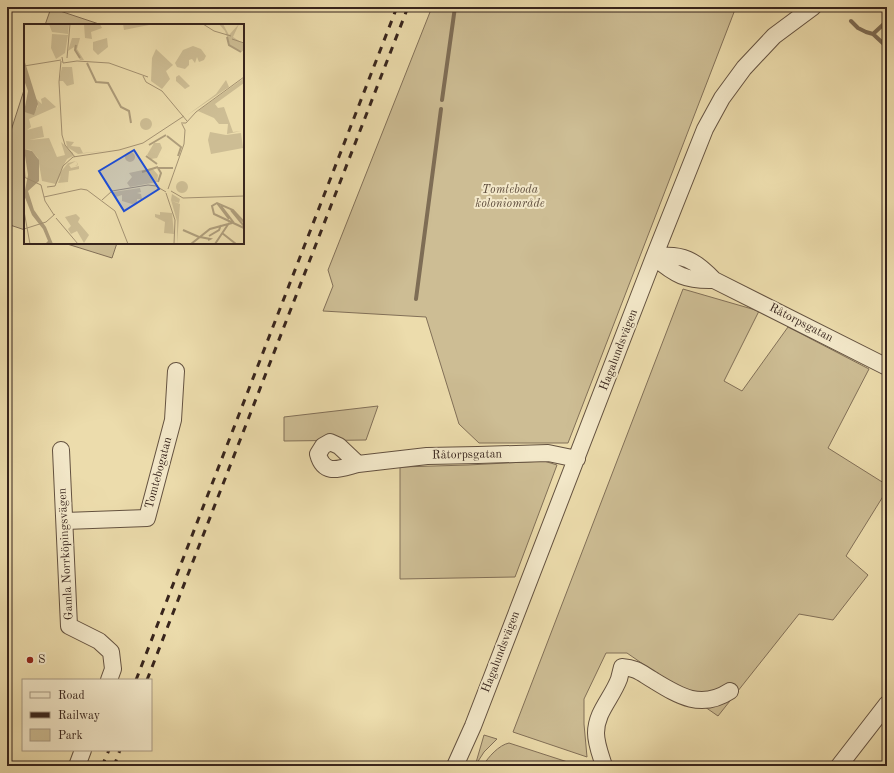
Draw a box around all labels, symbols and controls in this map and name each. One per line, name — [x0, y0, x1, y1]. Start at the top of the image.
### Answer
inset map — [24, 24, 244, 244]
park label: Tomteboda koloniområde — [475, 184, 545, 210]
street label: Råtorpsgatan — [767, 302, 835, 344]
street label: Hagalundsvägen — [598, 307, 640, 392]
street label: Tomtebogatan — [144, 435, 175, 510]
street label: Råtorpsgatan — [432, 448, 503, 462]
street label: Gamla Norrköpingsvägen — [57, 487, 75, 620]
street label: Hagalundsvägen — [480, 609, 522, 694]
place label: S — [38, 654, 45, 666]
marker: S — [25, 655, 35, 665]
legend — [22, 679, 152, 751]
text: Road — [58, 690, 85, 702]
text: Railway — [58, 710, 101, 722]
text: Park — [58, 730, 83, 742]

